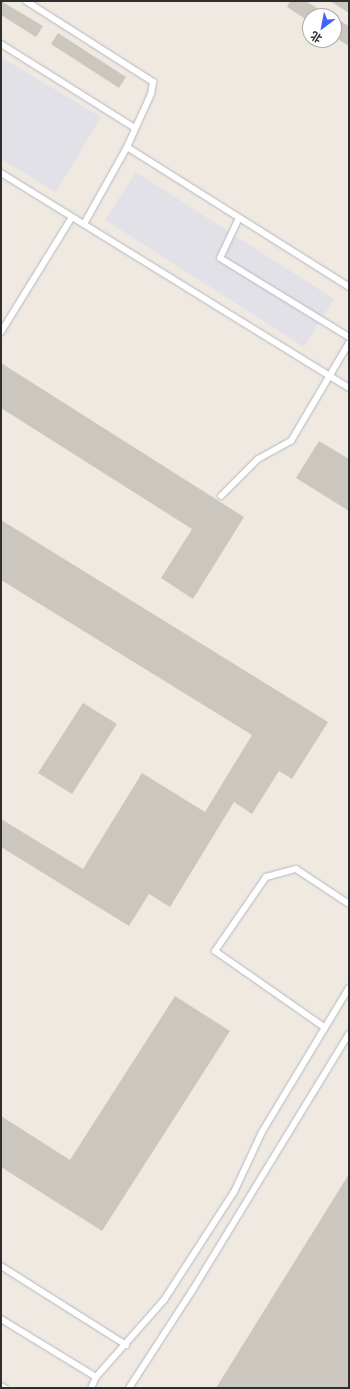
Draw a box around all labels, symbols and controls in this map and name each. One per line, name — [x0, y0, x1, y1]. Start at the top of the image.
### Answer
north arrow — [302, 8, 342, 48]
text: 北 — [308, 28, 325, 46]

